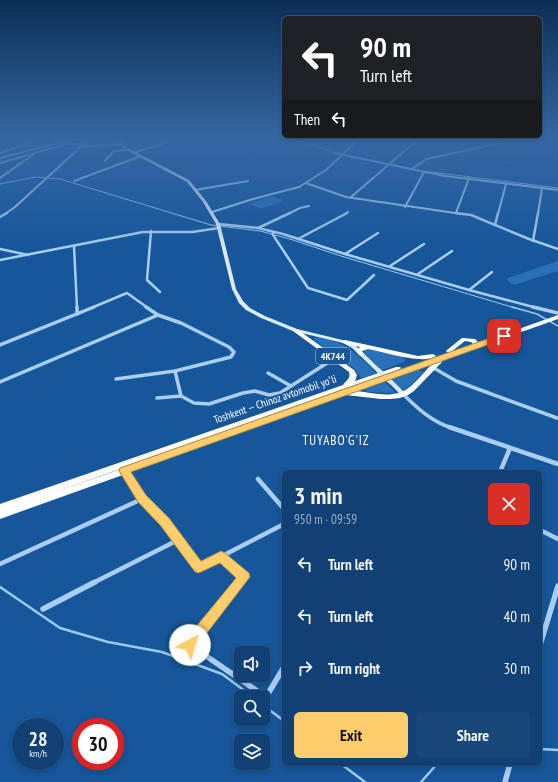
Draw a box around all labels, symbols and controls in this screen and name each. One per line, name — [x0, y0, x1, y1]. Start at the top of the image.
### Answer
text: 90 m — [360, 28, 411, 65]
icon: left — [294, 32, 346, 84]
text: Turn left — [360, 64, 412, 87]
icon: left — [328, 108, 350, 130]
text: Then — [294, 110, 320, 129]
pin — [487, 319, 521, 353]
icon: arrive — [493, 325, 515, 347]
road number: 4К744 — [316, 348, 350, 364]
street label: Toshkent — Chinoz avtomobil yoʻli — [212, 371, 338, 427]
district label: TUYABO'G'IZ — [302, 432, 370, 449]
text: 3 min — [294, 480, 342, 511]
button: close — [488, 483, 530, 525]
text: 950 m · 09:59 — [294, 511, 357, 528]
icon: left — [294, 553, 316, 575]
text: Turn left — [328, 555, 373, 574]
text: 90 m — [504, 555, 530, 574]
icon: left — [294, 605, 316, 627]
text: Turn left — [328, 607, 373, 626]
text: 40 m — [504, 607, 530, 626]
position arrow — [169, 624, 211, 666]
map controls — [234, 646, 270, 770]
button: sound — [234, 646, 270, 682]
icon: right — [294, 657, 316, 679]
text: Turn right — [328, 659, 380, 678]
text: 30 m — [504, 659, 530, 678]
button: search — [234, 690, 270, 726]
button: Exit — [294, 712, 408, 758]
button: Share — [416, 712, 530, 758]
speed limit sign: 30 — [72, 718, 124, 770]
text: 28 — [28, 726, 48, 752]
button: layers — [234, 734, 270, 770]
text: km/h — [29, 747, 47, 760]

